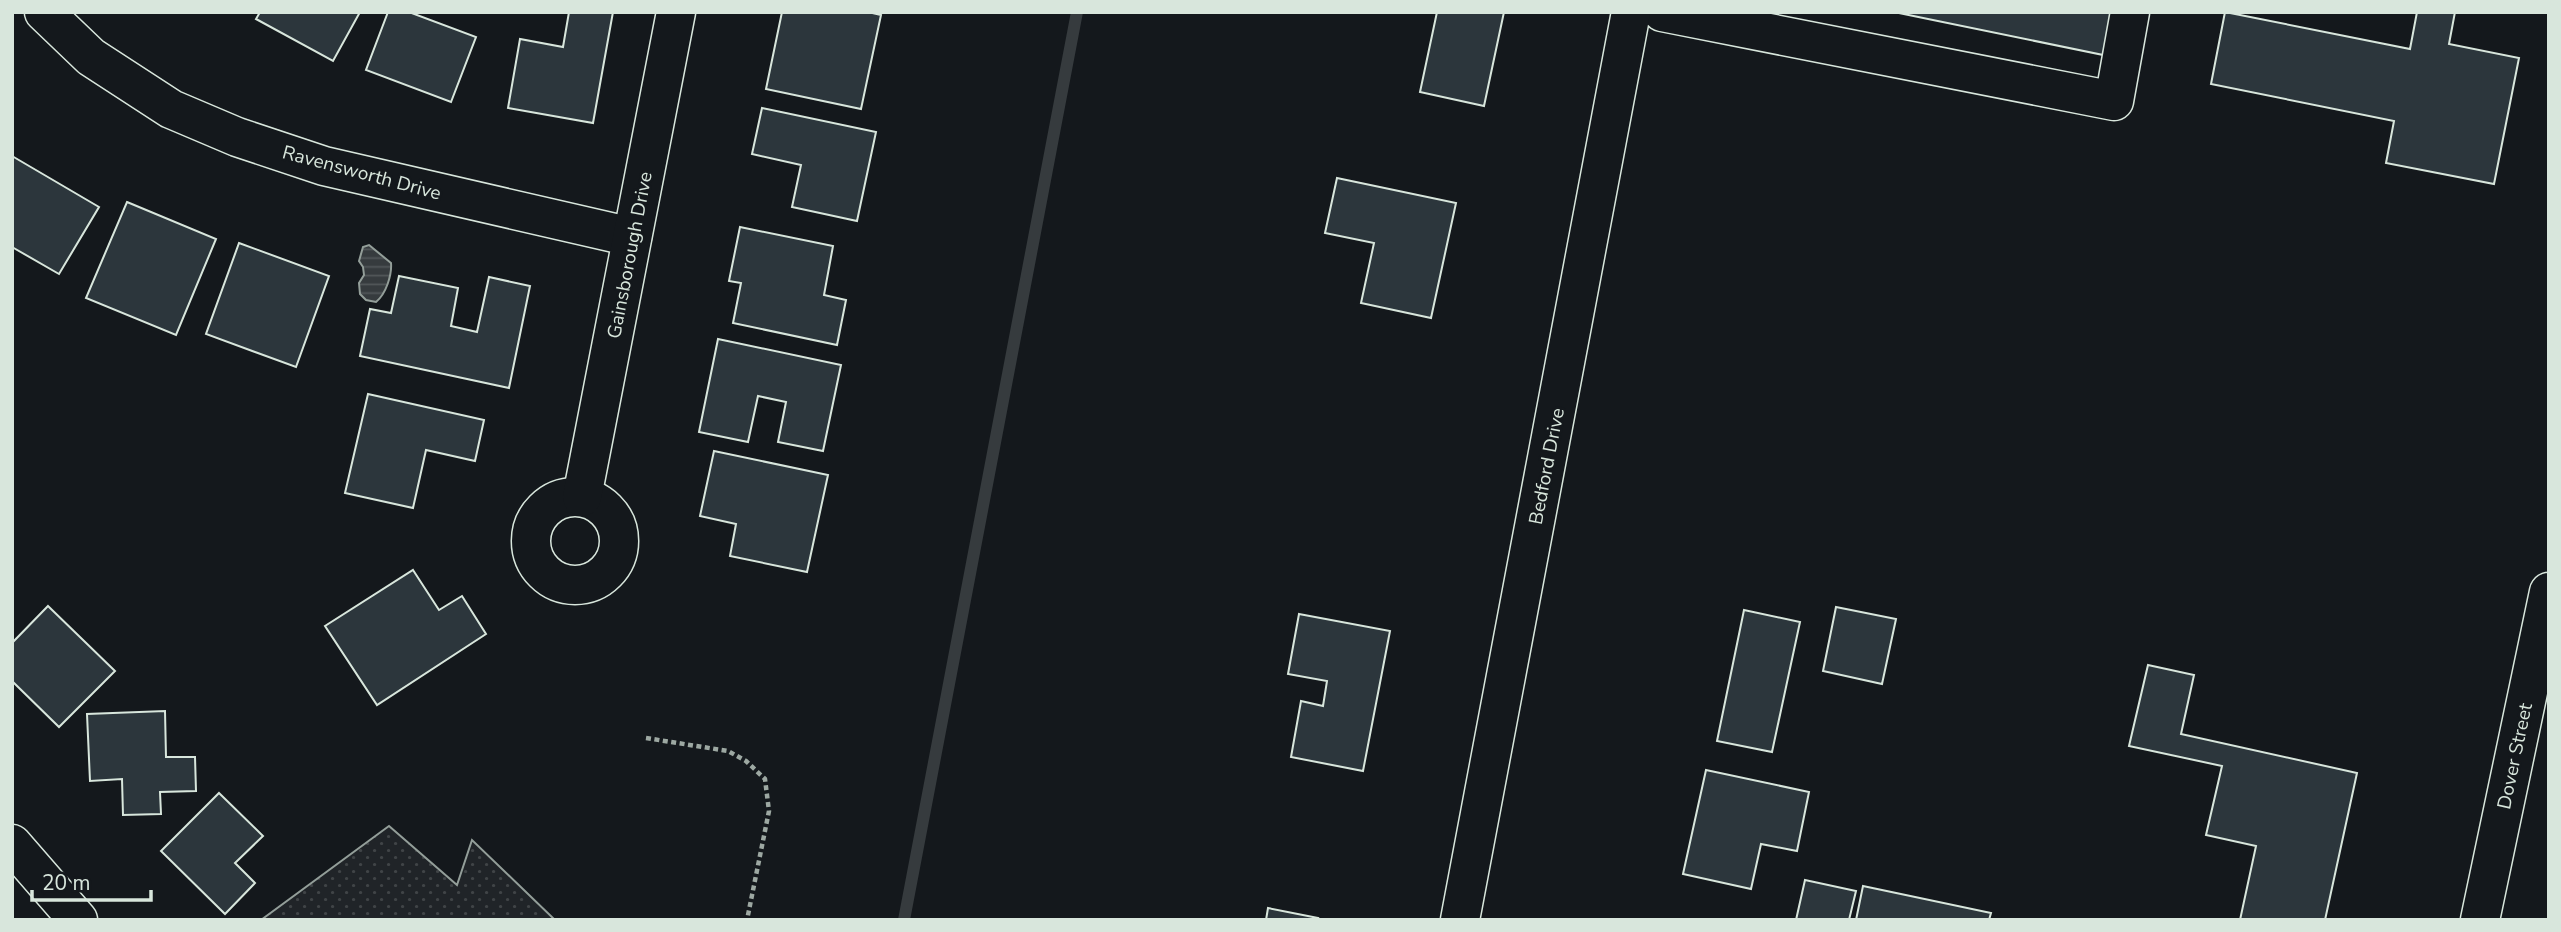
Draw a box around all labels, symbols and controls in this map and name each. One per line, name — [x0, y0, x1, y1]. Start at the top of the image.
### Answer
street label: Ravensworth Drive — [280, 139, 444, 207]
street label: Gainsborough Drive — [601, 169, 659, 341]
street label: Bedford Drive — [1523, 406, 1571, 527]
street label: Dover Street — [2491, 700, 2539, 812]
scale bar — [32, 858, 150, 902]
text: 20 m — [42, 869, 91, 897]

